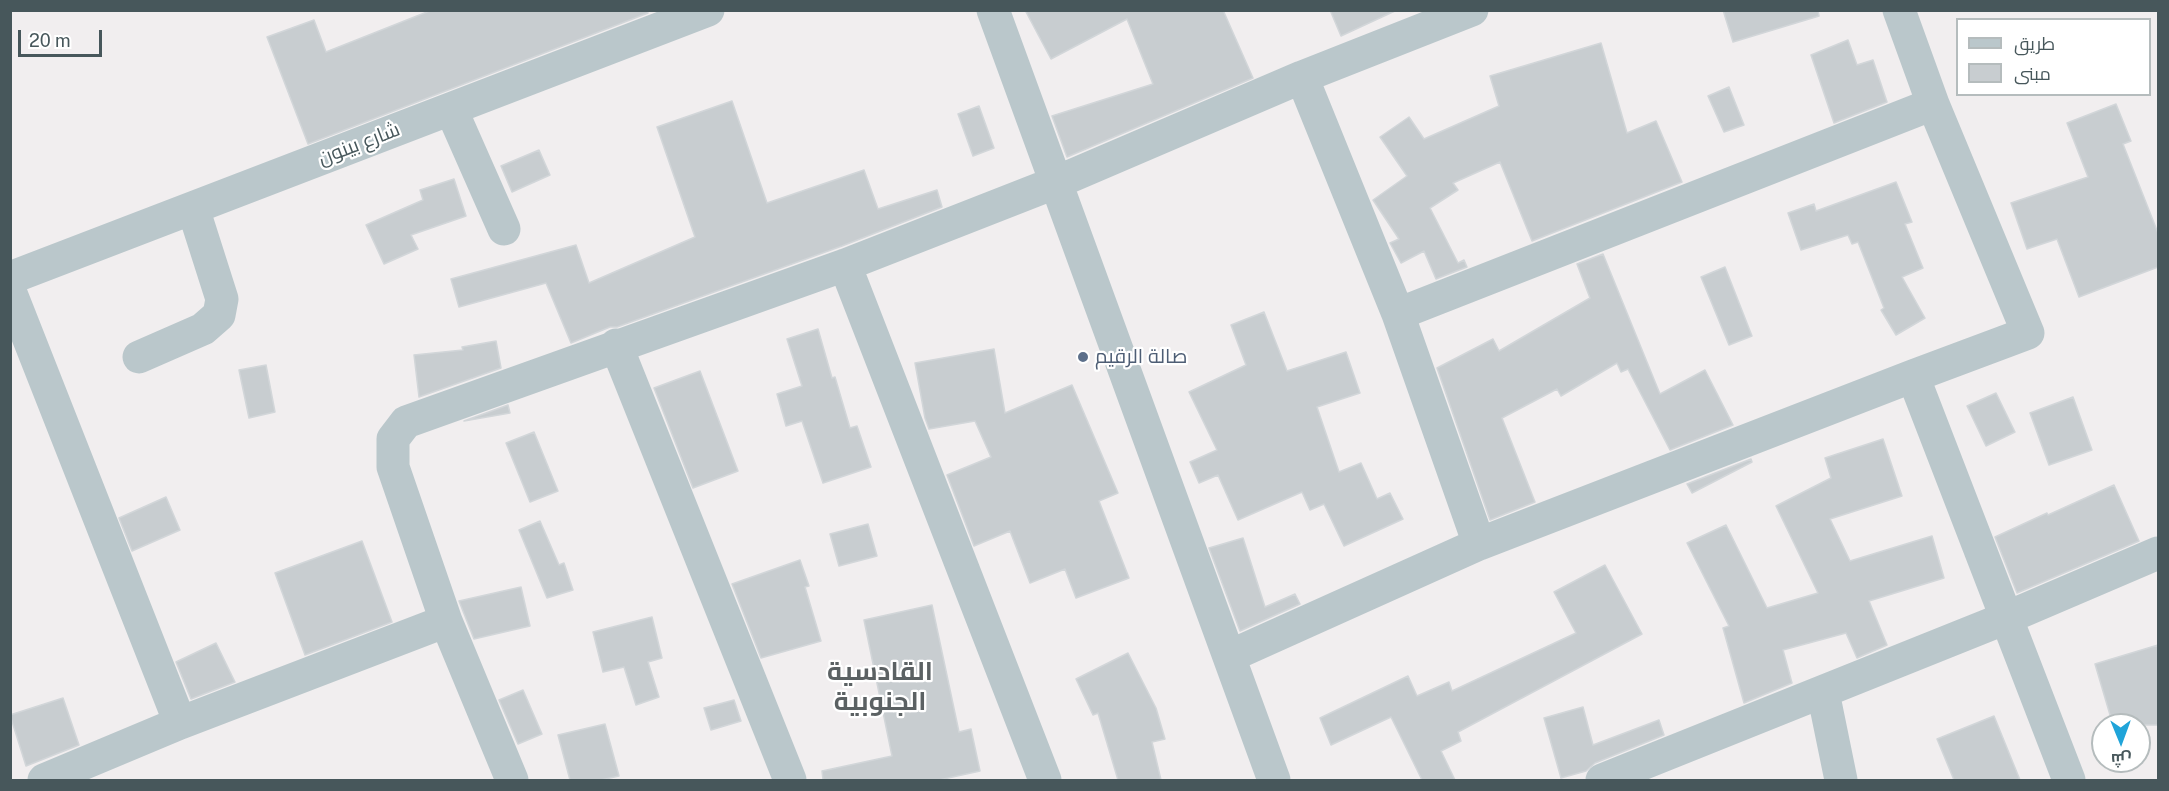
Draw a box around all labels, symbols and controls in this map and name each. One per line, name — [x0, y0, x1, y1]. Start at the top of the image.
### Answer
scale bar — [21, 18, 105, 56]
legend — [1956, 18, 2151, 96]
text: 20 m — [29, 30, 71, 51]
text: طريق — [2014, 33, 2055, 54]
text: مبنى — [2014, 63, 2051, 84]
street label: شارع بينون — [315, 117, 403, 171]
place label: صالة الرقيم — [1095, 345, 1187, 369]
marker: صالة الرقيم — [1076, 350, 1090, 364]
district label: القادسية الجنوبية — [827, 656, 933, 718]
north arrow — [2091, 713, 2151, 773]
text: ش — [2111, 750, 2132, 769]

